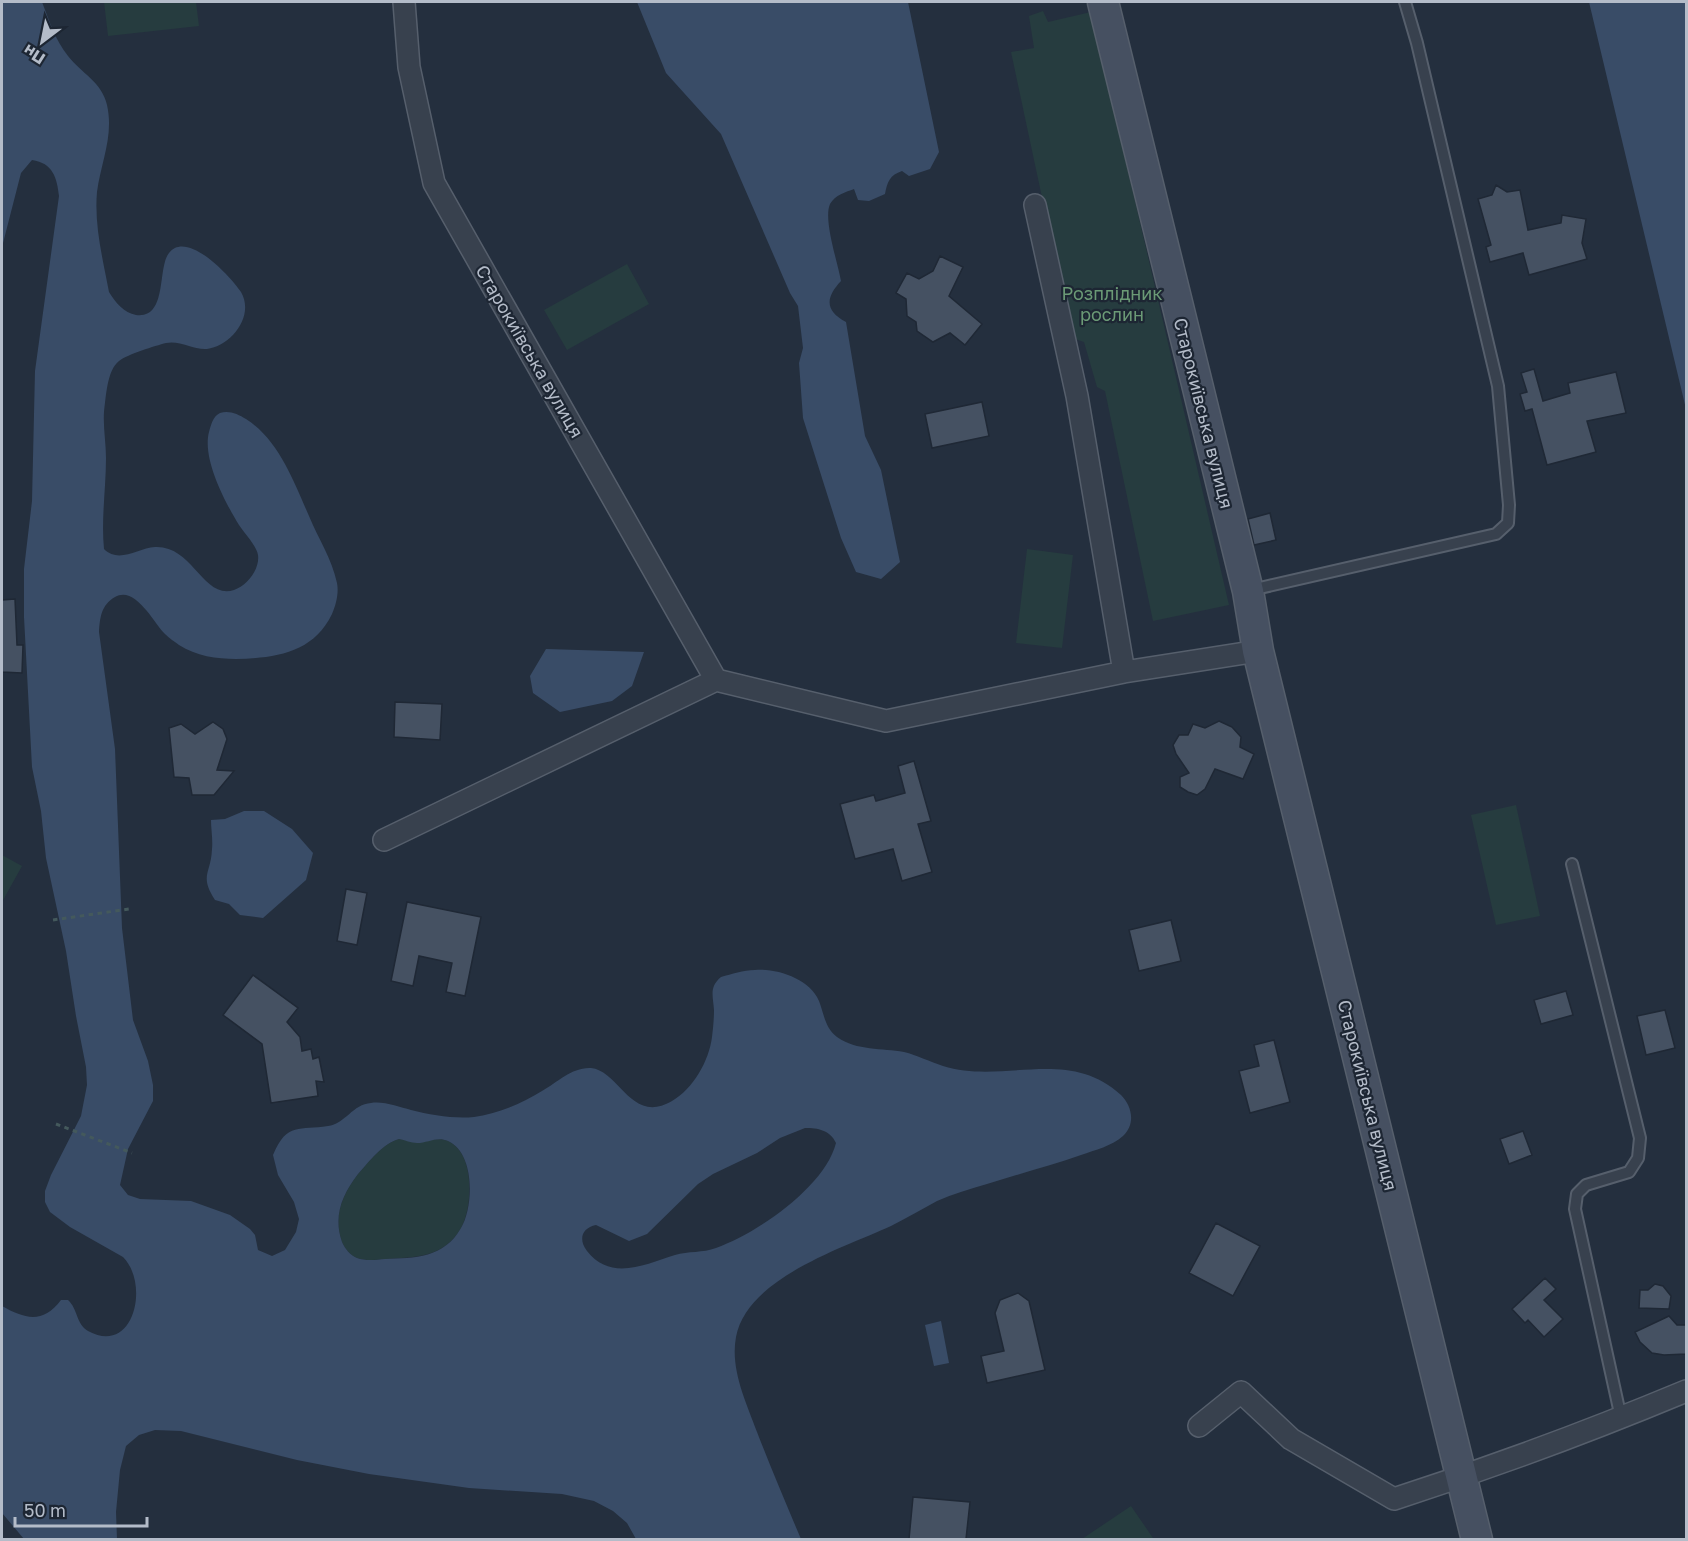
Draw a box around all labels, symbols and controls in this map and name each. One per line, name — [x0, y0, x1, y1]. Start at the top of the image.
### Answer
north arrow — [12, 12, 72, 72]
text: Пн — [20, 40, 49, 69]
street label: Старокиївська вулиця — [472, 261, 588, 441]
park label: Розплідник рослин — [1061, 282, 1163, 325]
street label: Старокиївська вулиця — [1170, 315, 1238, 511]
street label: Старокиївська вулиця — [1334, 997, 1402, 1193]
scale bar — [15, 1490, 147, 1528]
text: 50 m — [24, 1499, 66, 1521]

